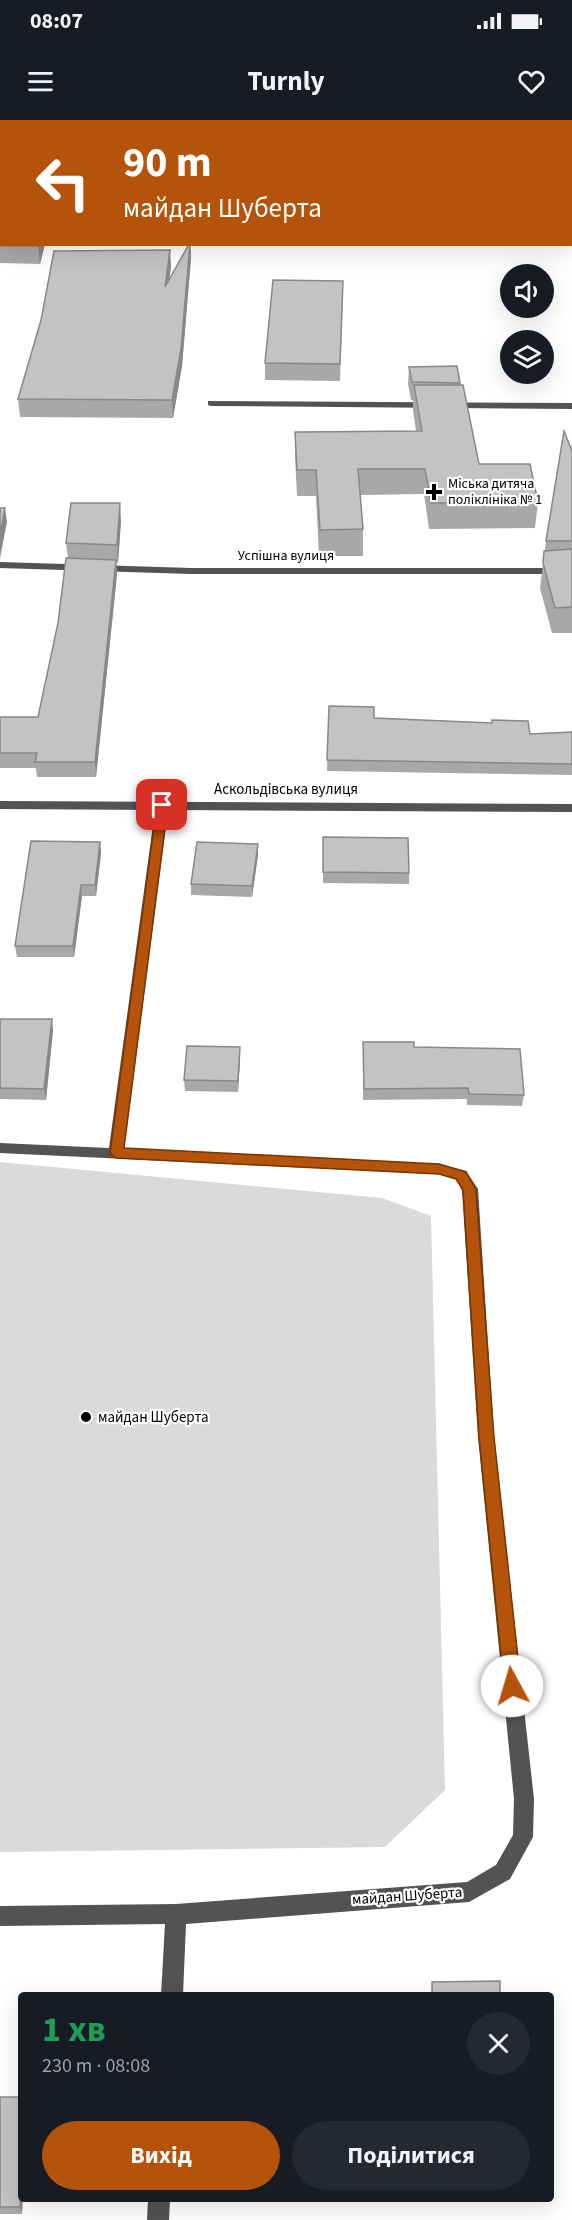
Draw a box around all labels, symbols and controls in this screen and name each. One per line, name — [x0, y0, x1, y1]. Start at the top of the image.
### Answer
text: 08:07 — [30, 5, 83, 37]
text: Turnly — [247, 62, 325, 101]
icon: menu — [24, 65, 57, 98]
icon: heart — [515, 65, 548, 98]
text: 90 m — [123, 133, 212, 193]
icon: left — [24, 144, 102, 222]
text: майдан Шуберта — [123, 189, 322, 228]
map controls — [500, 264, 554, 384]
button: sound — [500, 264, 554, 318]
button: layers — [500, 330, 554, 384]
place label: Міська дитяча поліклініка № 1 — [448, 474, 542, 510]
marker: Міська дитяча поліклініка № 1 — [425, 483, 443, 501]
street label: Успішна вулиця — [238, 546, 334, 566]
pin — [136, 779, 187, 830]
street label: Аскольдівська вулиця — [214, 779, 358, 800]
icon: arrive — [145, 788, 178, 821]
place label: майдан Шуберта — [98, 1407, 209, 1428]
marker: майдан Шуберта — [79, 1410, 93, 1424]
position arrow — [480, 1654, 544, 1718]
street label: майдан Шуберта — [351, 1882, 463, 1910]
text: 1 хв — [42, 2004, 106, 2055]
button: close — [467, 2012, 530, 2075]
text: 230 m · 08:08 — [42, 2052, 150, 2080]
button: Вихід — [42, 2121, 280, 2190]
button: Поділитися — [292, 2121, 530, 2190]

